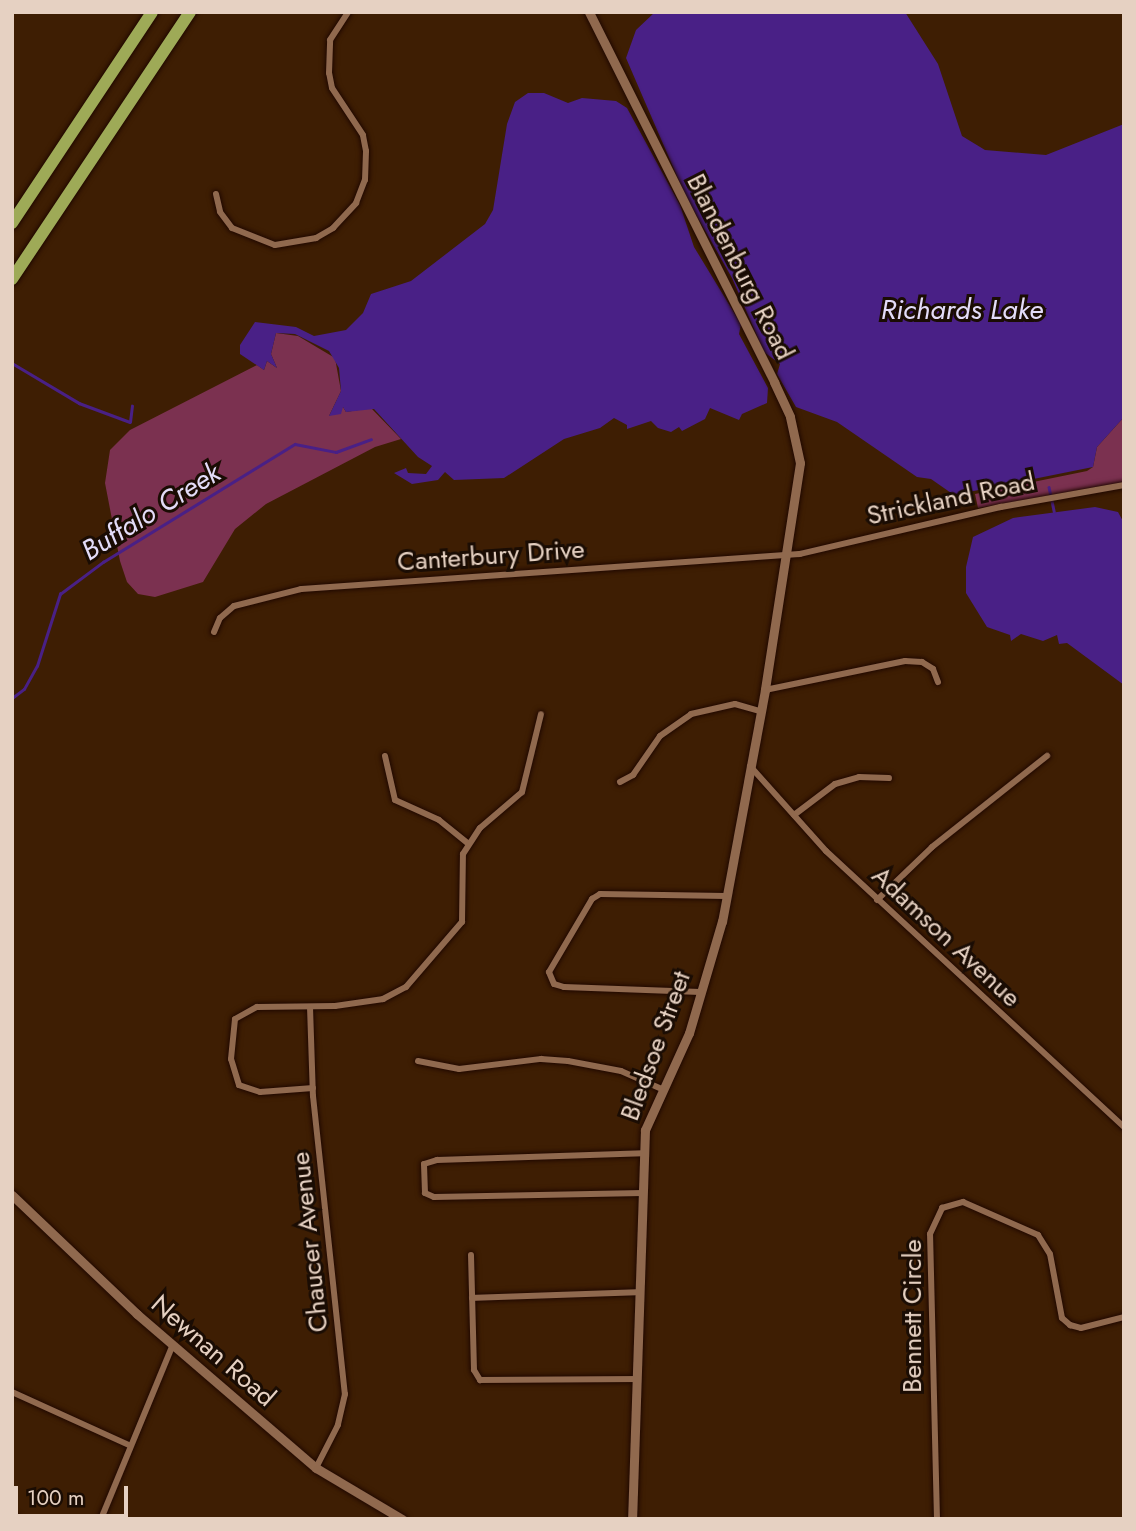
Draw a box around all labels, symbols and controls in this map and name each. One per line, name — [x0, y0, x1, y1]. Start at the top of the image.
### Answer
street label: Blandenburg Road — [680, 169, 800, 365]
water label: Richards Lake — [881, 293, 1043, 327]
water label: Buffalo Creek — [75, 456, 227, 568]
street label: Strickland Road — [864, 466, 1038, 532]
street label: Canterbury Drive — [396, 534, 586, 578]
street label: Adamson Avenue — [865, 860, 1027, 1014]
street label: Bledsoe Street — [615, 967, 697, 1125]
street label: Chaucer Avenue — [285, 1150, 335, 1334]
street label: Bennett Circle — [897, 1239, 929, 1393]
street label: Newnan Road — [144, 1289, 282, 1413]
scale bar — [18, 1472, 131, 1516]
text: 100 m — [27, 1483, 84, 1513]

